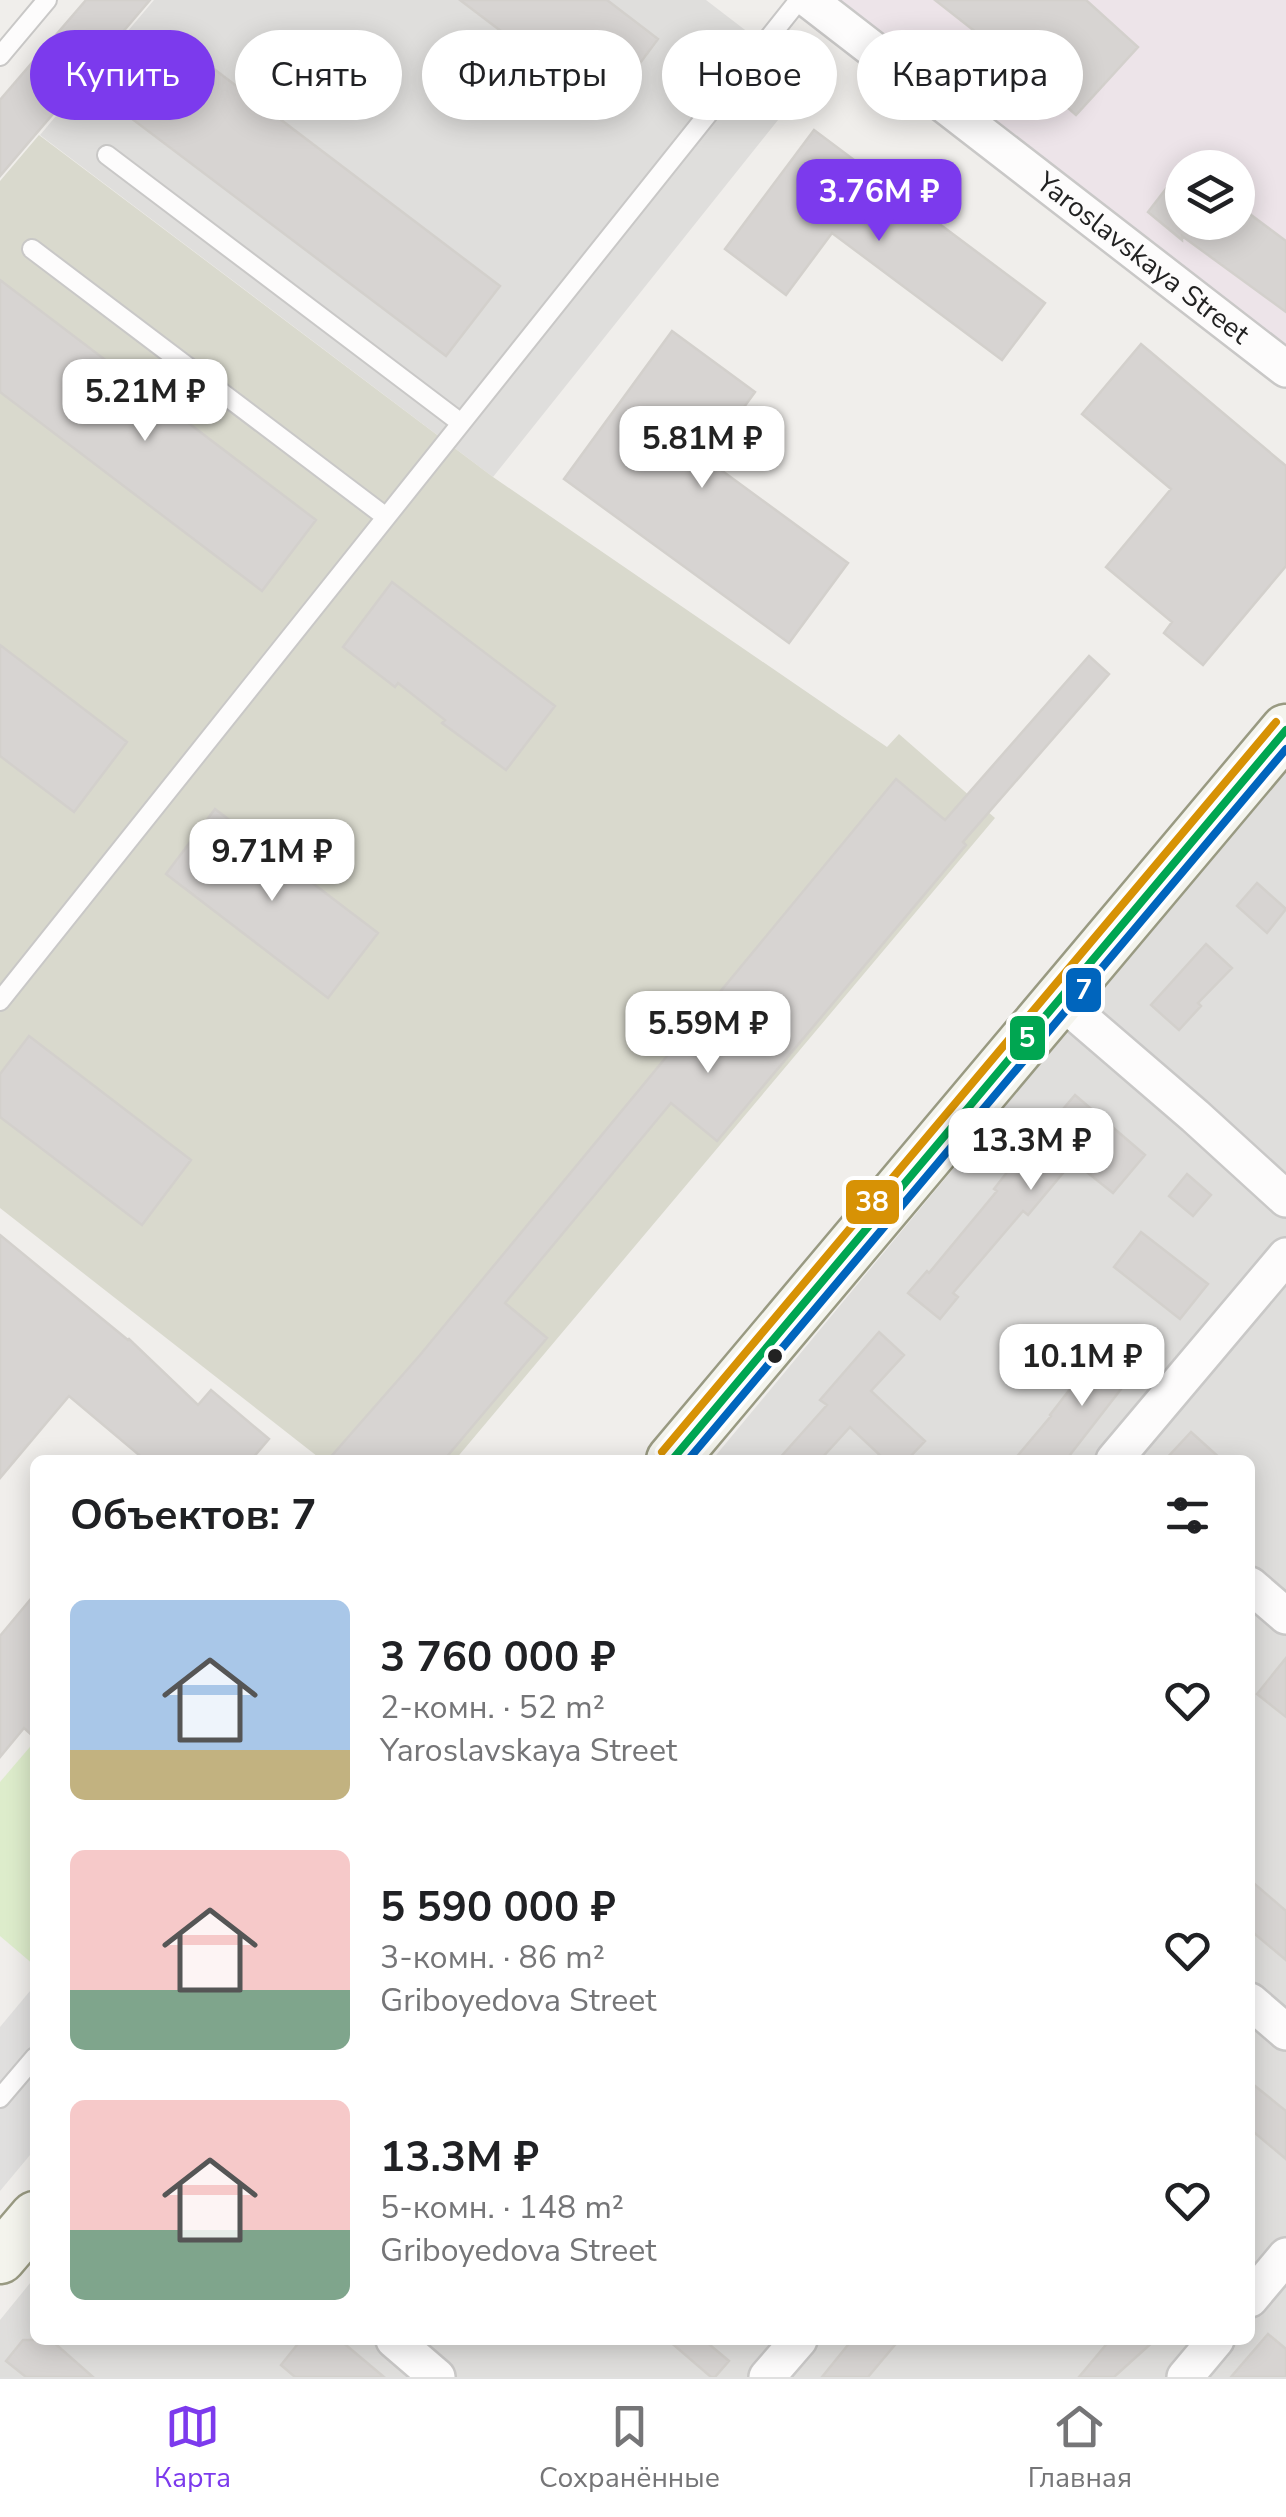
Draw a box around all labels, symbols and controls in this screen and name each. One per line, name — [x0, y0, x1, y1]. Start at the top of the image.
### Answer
chip: Купить — [30, 30, 215, 120]
chip: Снять — [235, 30, 402, 120]
chip: Фильтры — [422, 30, 642, 120]
chip: Новое — [662, 30, 837, 120]
chip: Квартира — [857, 30, 1083, 120]
map controls — [1165, 150, 1255, 240]
button: layers — [1165, 150, 1255, 240]
pin: 3.76M ₽ — [787, 159, 971, 244]
street label: Yaroslavskaya Street — [1027, 163, 1257, 353]
text: 3.76M ₽ — [818, 170, 940, 213]
pin: 5.21M ₽ — [53, 359, 237, 444]
text: 5.21M ₽ — [84, 370, 206, 413]
pin: 5.81M ₽ — [610, 406, 794, 491]
text: 5.81M ₽ — [641, 417, 763, 460]
pin: 9.71M ₽ — [180, 819, 364, 904]
text: 9.71M ₽ — [211, 830, 333, 873]
line badge: 7 — [1064, 966, 1103, 1014]
text: 7 — [1076, 971, 1092, 1009]
pin: 5.59M ₽ — [616, 991, 800, 1076]
text: 5.59M ₽ — [647, 1002, 769, 1045]
line badge: 5 — [1008, 1014, 1047, 1062]
text: 5 — [1019, 1019, 1035, 1057]
pin: 13.3M ₽ — [939, 1108, 1123, 1193]
text: 13.3M ₽ — [970, 1119, 1092, 1162]
line badge: 38 — [844, 1178, 901, 1226]
text: 38 — [855, 1183, 889, 1221]
pin: 10.1M ₽ — [990, 1324, 1174, 1409]
text: 10.1M ₽ — [1021, 1335, 1143, 1378]
unlabelled marker — [765, 1346, 785, 1366]
text: Объектов: 7 — [70, 1487, 316, 1544]
icon: filters — [1160, 1488, 1215, 1543]
text: 3 760 000 ₽ — [380, 1629, 616, 1686]
icon: home — [150, 1640, 270, 1760]
icon: heart — [1160, 1673, 1215, 1728]
text: 2-комн. · 52 m² — [380, 1686, 605, 1729]
text: Yaroslavskaya Street — [380, 1729, 677, 1772]
text: 5 590 000 ₽ — [380, 1879, 616, 1936]
icon: home — [150, 1890, 270, 2010]
icon: heart — [1160, 1923, 1215, 1978]
text: 3-комн. · 86 m² — [380, 1936, 605, 1979]
text: Griboyedova Street — [380, 1979, 656, 2022]
text: 13.3M ₽ — [380, 2129, 539, 2186]
icon: home — [150, 2140, 270, 2260]
icon: heart — [1160, 2173, 1215, 2228]
text: 5-комн. · 148 m² — [380, 2186, 624, 2229]
text: Griboyedova Street — [380, 2229, 656, 2272]
tab: Карта — [154, 2399, 231, 2497]
tab: Сохранённые — [539, 2399, 720, 2497]
tab: Главная — [1028, 2399, 1132, 2497]

